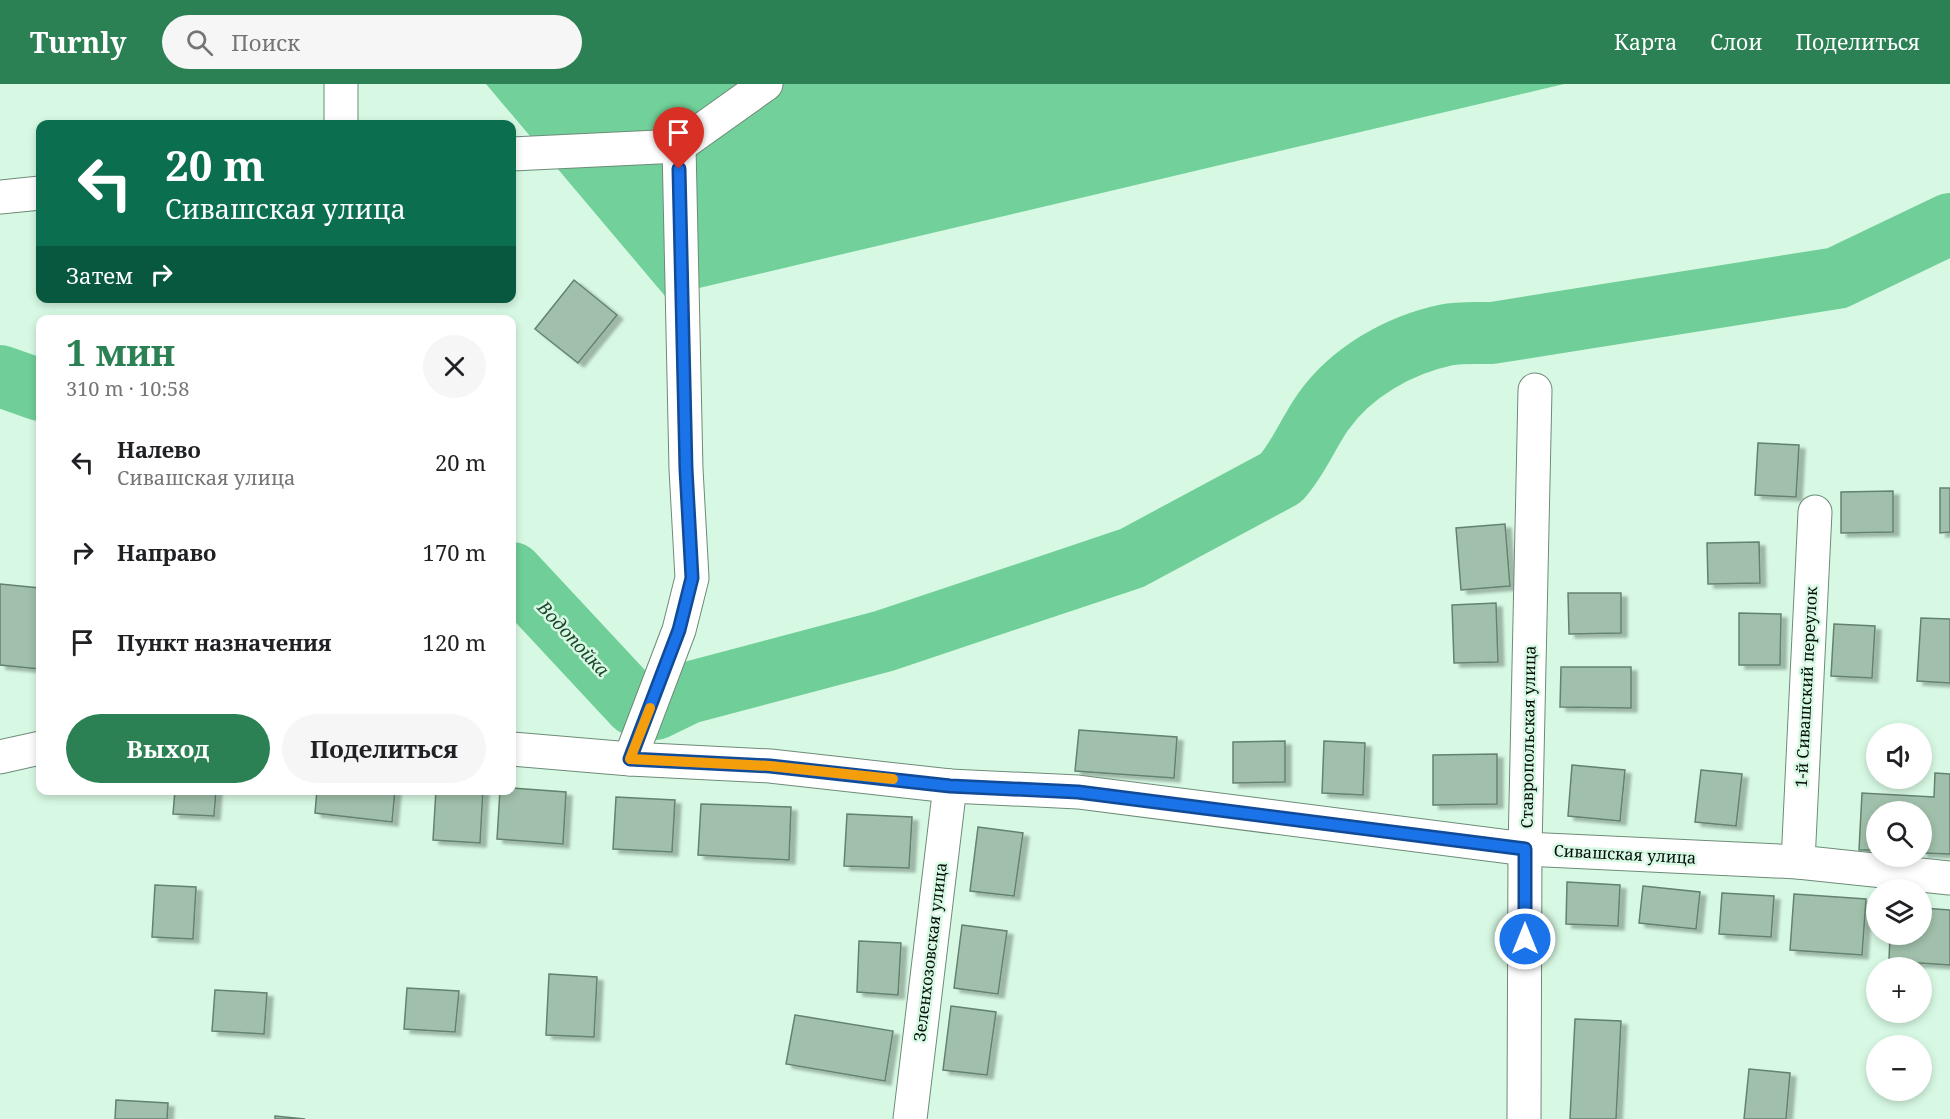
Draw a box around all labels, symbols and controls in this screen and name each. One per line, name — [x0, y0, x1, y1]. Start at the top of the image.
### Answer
search box — [162, 15, 582, 69]
text: Turnly — [30, 23, 126, 61]
icon: search — [183, 26, 216, 59]
text: Поиск — [231, 27, 300, 57]
text: Карта — [1614, 28, 1677, 56]
text: Слои — [1710, 28, 1762, 56]
text: Поделиться — [1795, 28, 1920, 56]
pin — [653, 107, 704, 169]
icon: arrive — [662, 116, 695, 149]
text: 20 m — [165, 136, 265, 193]
icon: left — [66, 144, 144, 222]
text: Сивашская улица — [165, 190, 406, 227]
icon: right — [145, 258, 178, 291]
text: Затем — [66, 260, 133, 290]
text: 1 мин — [66, 328, 175, 377]
button: close — [423, 335, 486, 398]
text: 310 m · 10:58 — [66, 375, 189, 402]
text: Налево — [117, 434, 201, 464]
icon: left — [66, 446, 99, 479]
text: 20 m — [435, 447, 486, 477]
text: Сивашская улица — [117, 464, 296, 491]
icon: right — [66, 536, 99, 569]
text: Направо — [117, 537, 216, 567]
text: 170 m — [423, 537, 486, 567]
street label: 1-й Сивашский переулок — [1790, 585, 1822, 788]
water label: Водопойка — [532, 595, 615, 681]
icon: arrive — [66, 626, 99, 659]
text: Пункт назначения — [117, 627, 331, 657]
text: 120 m — [423, 627, 486, 657]
street label: Ставропольская улица — [1515, 645, 1541, 829]
button: Выход — [66, 714, 270, 783]
button: Поделиться — [282, 714, 486, 783]
map controls — [1866, 723, 1932, 1101]
button: sound — [1866, 723, 1932, 789]
button: search — [1866, 801, 1932, 867]
street label: Сивашская улица — [1553, 839, 1697, 869]
street label: Зеленхозовская улица — [908, 861, 952, 1043]
button: layers — [1866, 879, 1932, 945]
position arrow — [1493, 907, 1557, 971]
button: + — [1866, 957, 1932, 1023]
button: − — [1866, 1035, 1932, 1101]

